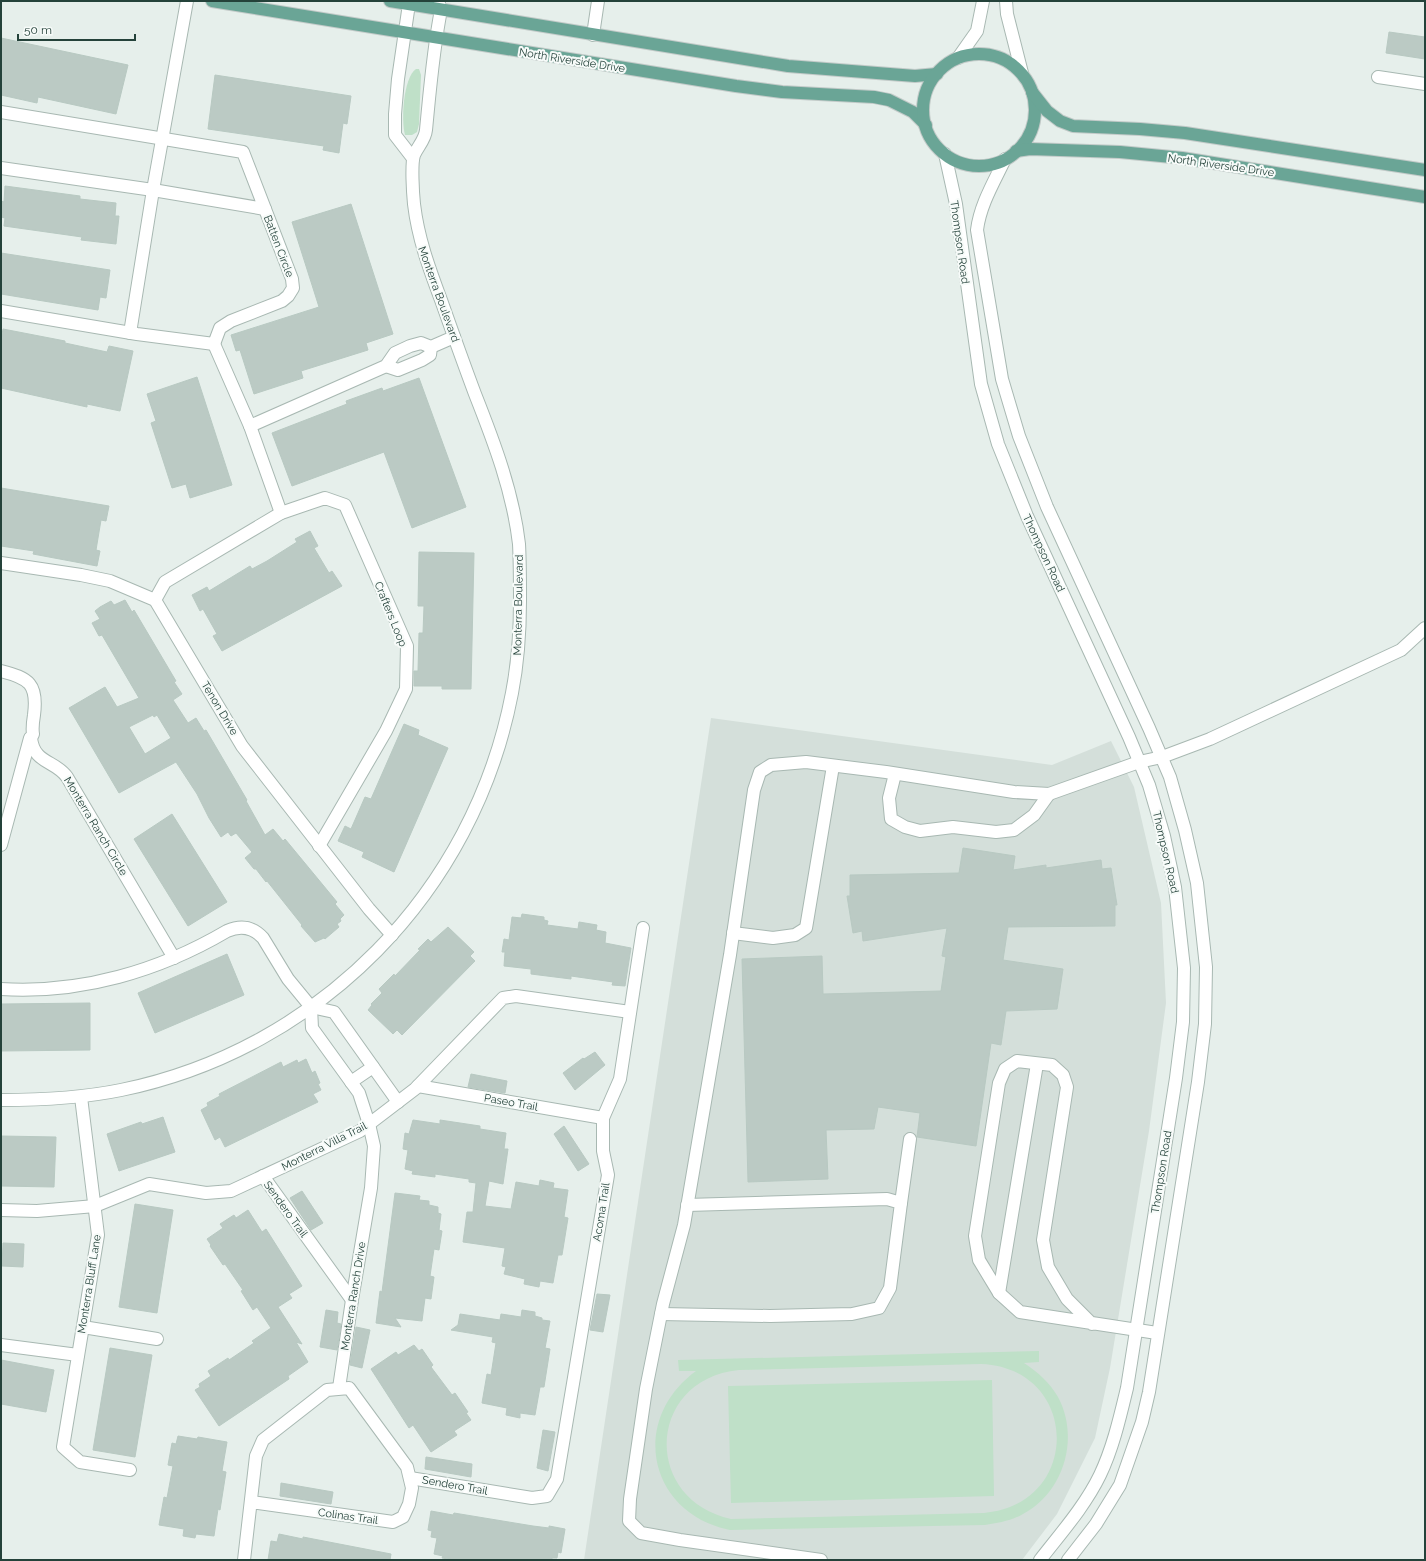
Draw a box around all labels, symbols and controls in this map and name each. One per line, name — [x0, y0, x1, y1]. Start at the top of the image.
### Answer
scale bar — [18, 16, 135, 42]
text: 50 m — [24, 23, 52, 37]
street label: North Riverside Drive — [518, 46, 626, 75]
street label: North Riverside Drive — [1167, 152, 1275, 179]
street label: Thompson Road — [947, 200, 972, 285]
street label: Batten Circle — [261, 213, 297, 280]
street label: Monterra Boulevard — [415, 245, 462, 344]
street label: Thompson Road — [1020, 512, 1067, 594]
street label: Monterra Boulevard — [511, 554, 526, 656]
street label: Crafters Loop — [372, 580, 410, 649]
street label: Tenon Drive — [198, 679, 241, 738]
street label: Monterra Ranch Circle — [61, 775, 130, 878]
street label: Thompson Road — [1150, 810, 1181, 895]
street label: Paseo Trail — [483, 1091, 539, 1114]
street label: Monterra Villa Trail — [279, 1119, 369, 1174]
street label: Thompson Road — [1149, 1129, 1175, 1215]
street label: Sendero Trail — [261, 1179, 310, 1240]
street label: Acoma Trail — [590, 1182, 613, 1242]
street label: Monterra Bluff Lane — [75, 1233, 104, 1335]
street label: Monterra Ranch Drive — [338, 1240, 369, 1351]
street label: Sendero Trail — [421, 1473, 489, 1498]
street label: Colinas Trail — [317, 1506, 379, 1527]

